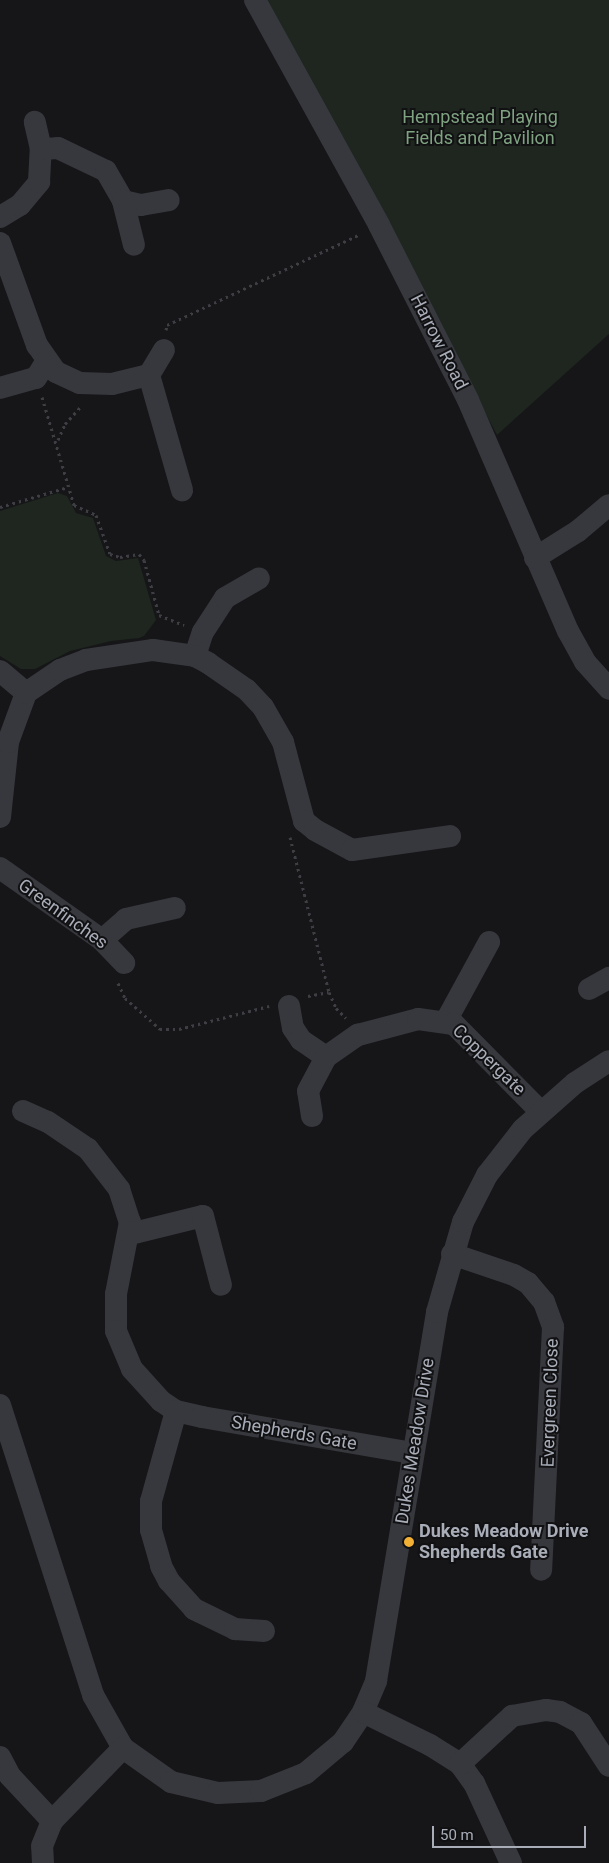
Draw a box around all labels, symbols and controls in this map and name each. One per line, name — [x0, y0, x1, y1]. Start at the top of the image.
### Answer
park label: Hempstead Playing Fields and Pavilion — [402, 107, 558, 150]
street label: Harrow Road — [406, 291, 472, 393]
street label: Greenfinches — [14, 874, 112, 954]
street label: Coppergate — [448, 1020, 530, 1100]
street label: Evergreen Close — [537, 1338, 563, 1468]
street label: Dukes Meadow Drive — [391, 1356, 439, 1526]
street label: Shepherds Gate — [230, 1411, 358, 1455]
place label: Dukes Meadow Drive Shepherds Gate — [419, 1521, 589, 1564]
marker: Dukes Meadow Drive Shepherds Gate — [403, 1536, 415, 1548]
scale bar — [434, 1816, 588, 1848]
text: 50 m — [440, 1826, 474, 1844]

